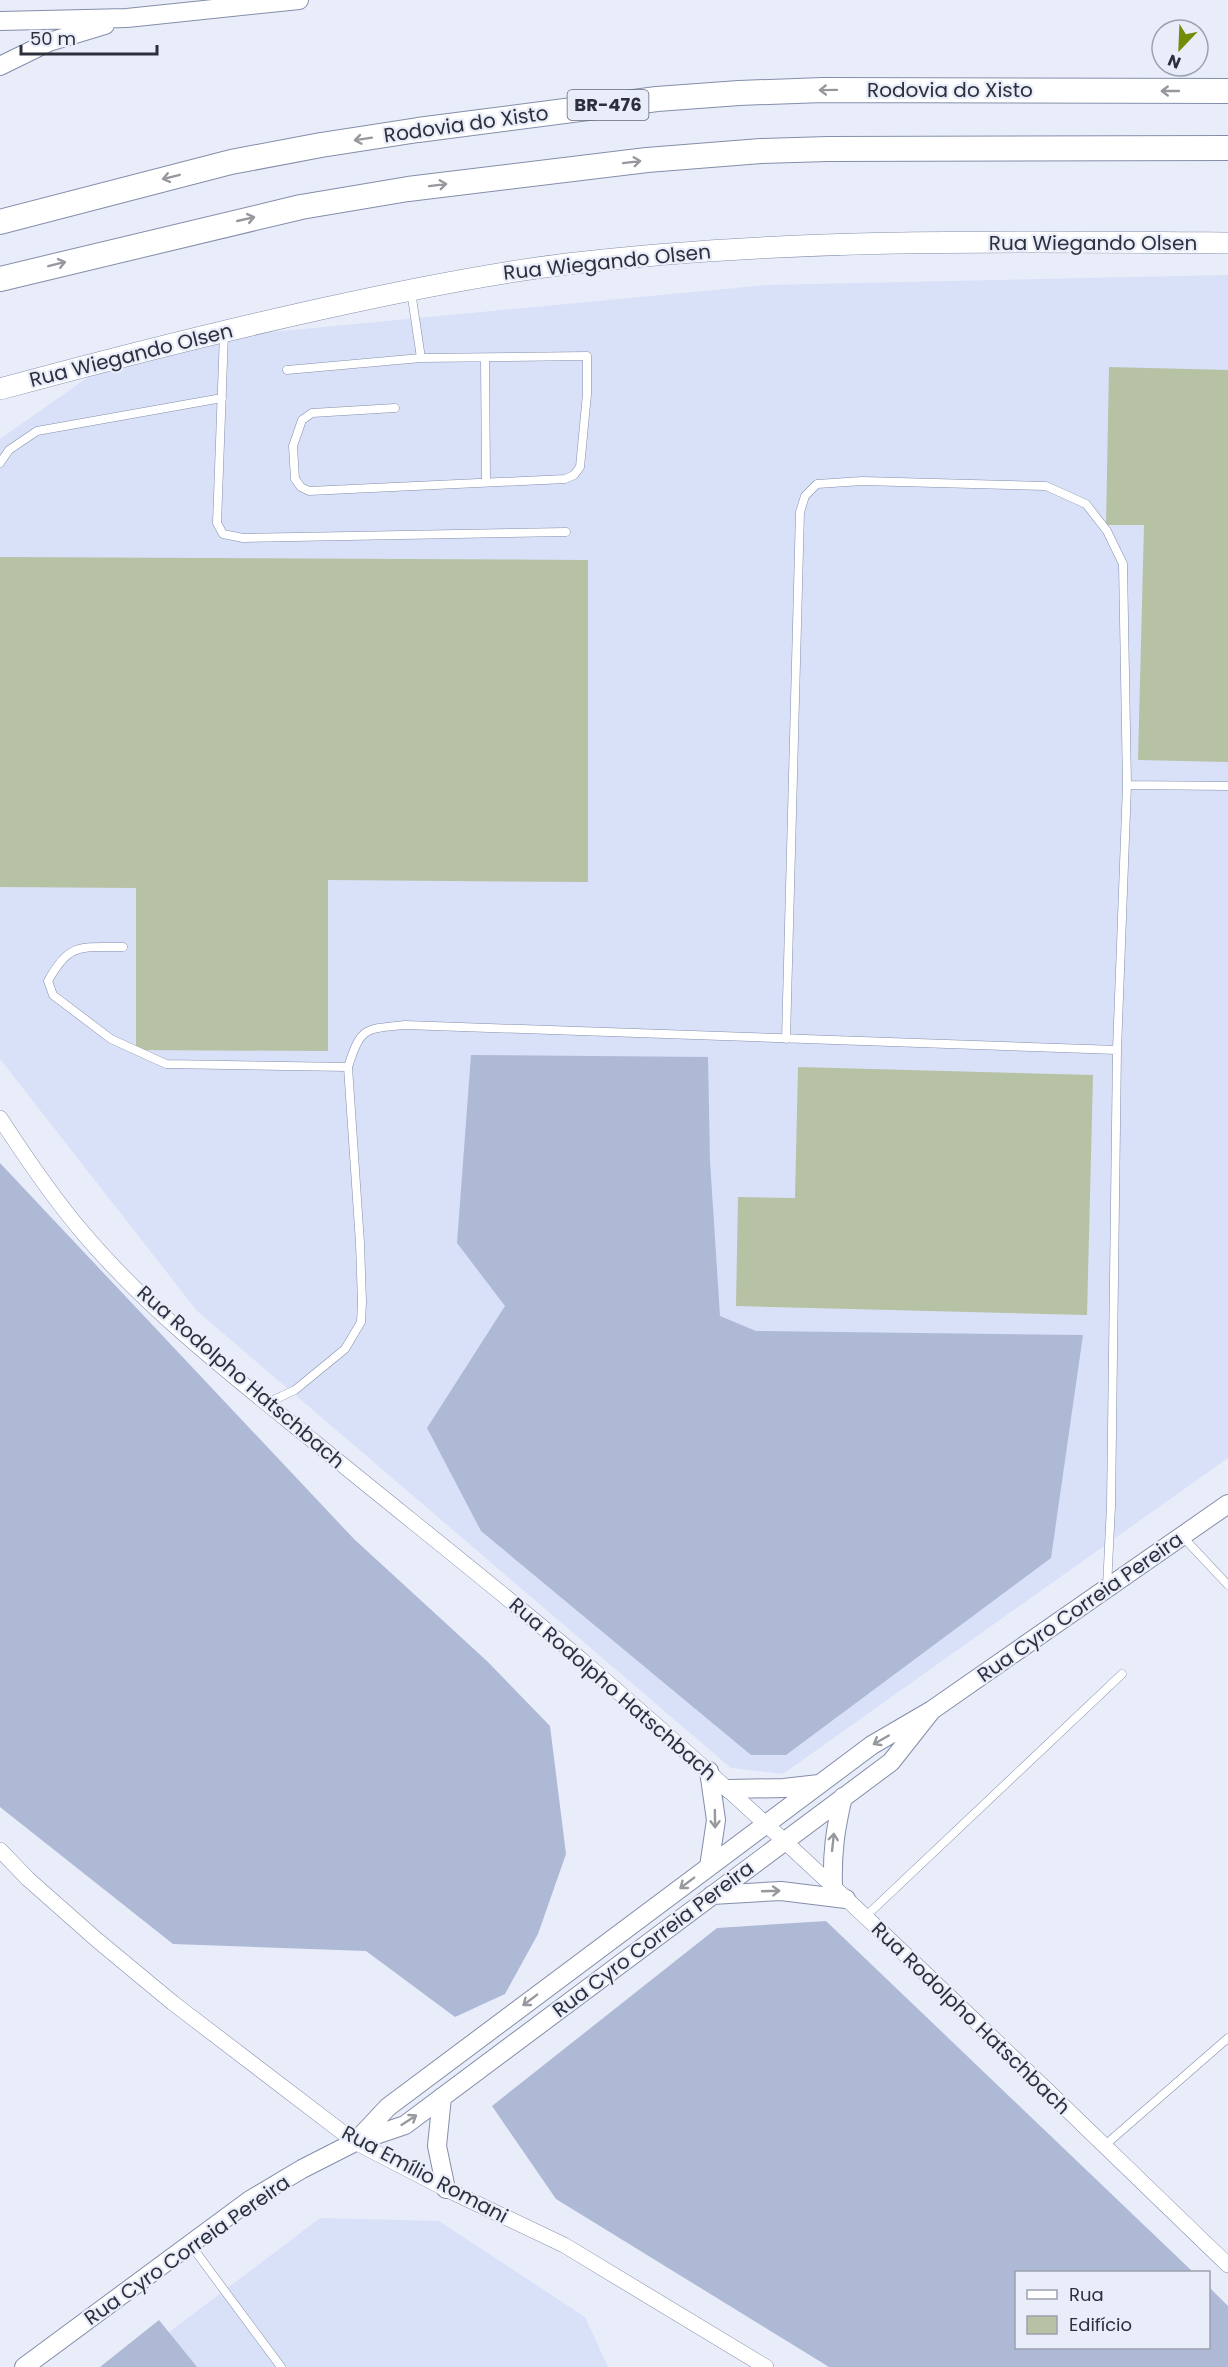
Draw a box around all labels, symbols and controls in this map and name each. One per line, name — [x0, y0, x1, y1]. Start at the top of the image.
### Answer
scale bar — [21, 18, 158, 56]
north arrow — [1150, 18, 1210, 78]
text: 50 m — [30, 26, 76, 51]
text: N — [1164, 48, 1184, 74]
street label: Rodovia do Xisto — [867, 76, 1033, 104]
one-way arrow — [818, 84, 838, 96]
one-way arrow — [1160, 85, 1180, 97]
road number: BR-476 — [568, 90, 648, 120]
street label: Rodovia do Xisto — [382, 99, 550, 149]
one-way arrow — [353, 133, 373, 144]
one-way arrow — [621, 156, 641, 167]
one-way arrow — [162, 172, 181, 184]
one-way arrow — [428, 180, 448, 191]
one-way arrow — [236, 213, 255, 225]
street label: Rua Wiegando Olsen — [989, 229, 1197, 257]
street label: Rua Wiegando Olsen — [502, 237, 712, 287]
one-way arrow — [47, 258, 66, 270]
street label: Rua Wiegando Olsen — [26, 316, 236, 394]
street label: Rua Rodolpho Hatschbach — [131, 1279, 351, 1475]
street label: Rua Cyro Correia Pereira — [972, 1525, 1188, 1689]
street label: Rua Rodolpho Hatschbach — [503, 1591, 723, 1787]
one-way arrow — [873, 1734, 890, 1746]
one-way arrow — [709, 1809, 721, 1829]
one-way arrow — [828, 1832, 839, 1852]
street label: Rua Cyro Correia Pereira — [547, 1854, 759, 2024]
one-way arrow — [679, 1877, 695, 1890]
one-way arrow — [760, 1885, 780, 1897]
street label: Rua Rodolpho Hatschbach — [865, 1915, 1077, 2121]
one-way arrow — [523, 1994, 539, 2006]
one-way arrow — [401, 2114, 418, 2127]
street label: Rua Emílio Romani — [337, 2118, 513, 2230]
street label: Rua Cyro Correia Pereira — [79, 2168, 295, 2332]
legend — [1015, 2271, 1210, 2349]
text: Rua — [1069, 2282, 1104, 2307]
text: Edifício — [1069, 2312, 1132, 2337]

